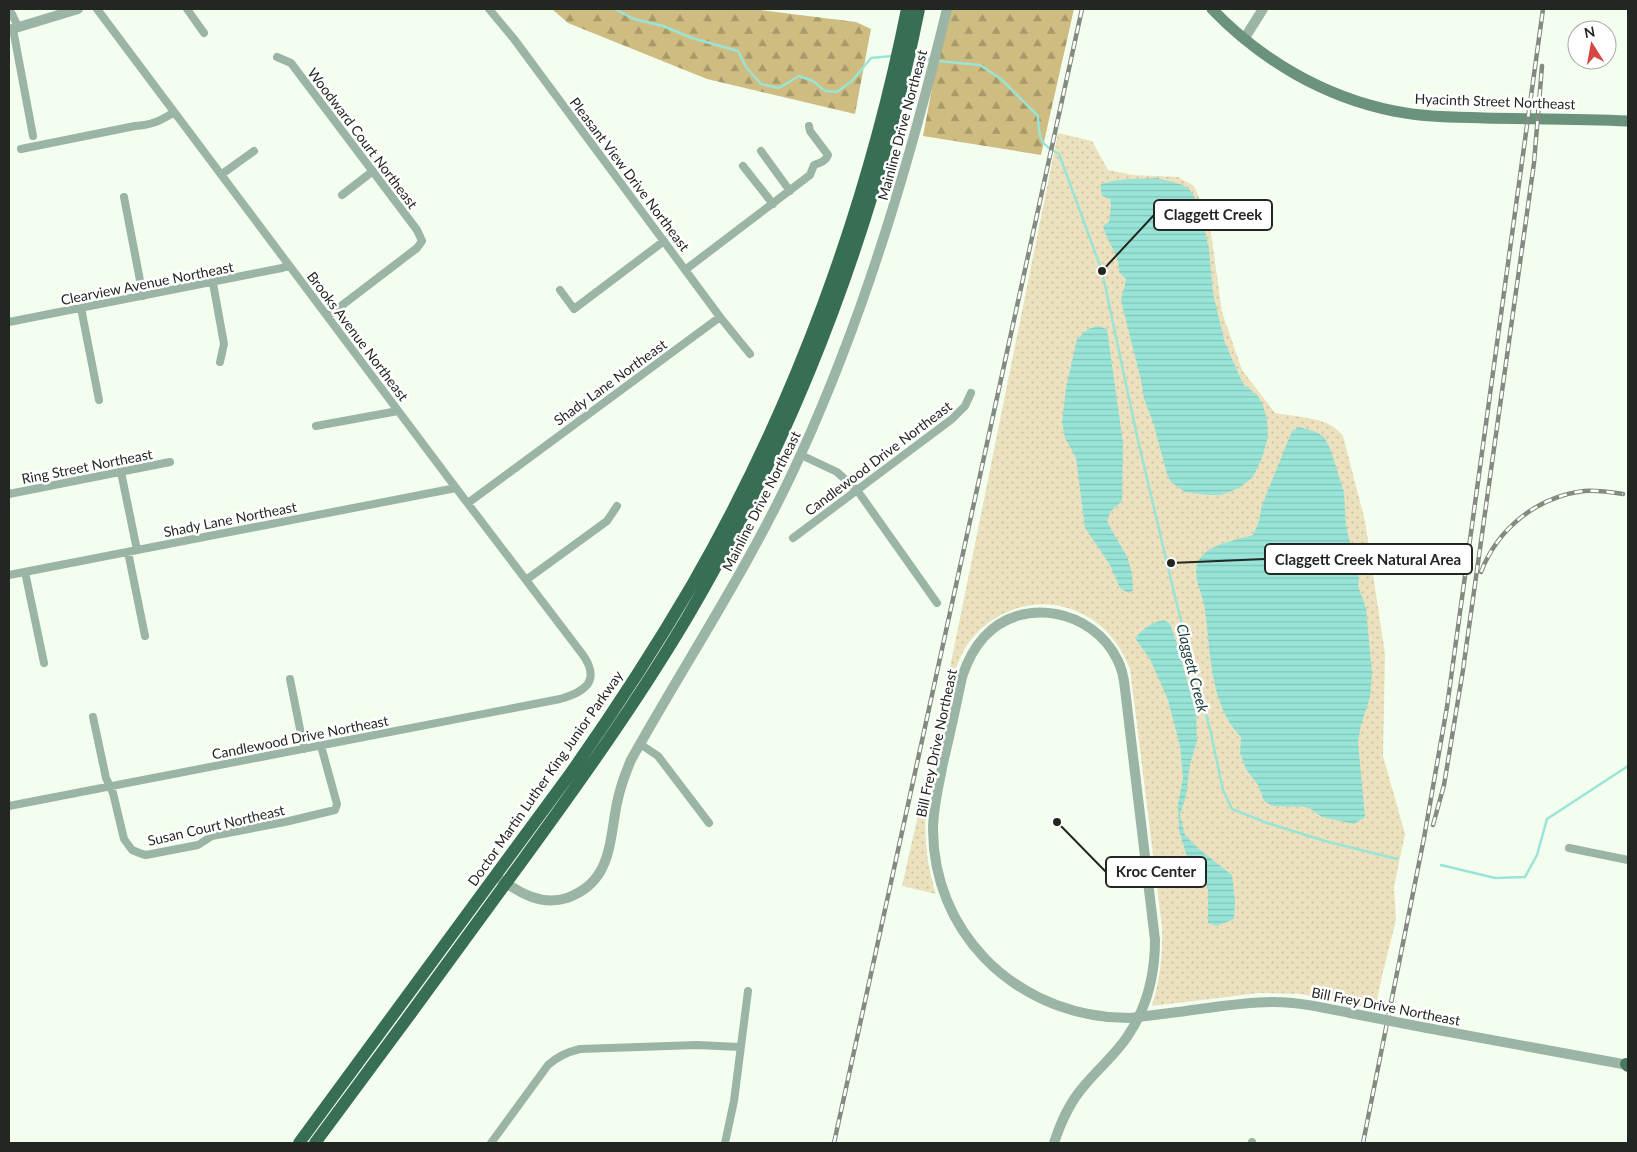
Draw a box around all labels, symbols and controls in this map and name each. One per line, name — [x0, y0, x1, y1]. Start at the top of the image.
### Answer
north arrow — [1567, 20, 1617, 70]
text: N — [1583, 22, 1596, 41]
street label: Mainline Drive Northeast — [874, 48, 930, 202]
street label: Woodward Court Northeast — [304, 64, 422, 212]
street label: Hyacinth Street Northeast — [1414, 90, 1576, 112]
street label: Pleasant View Drive Northeast — [567, 94, 693, 254]
callout: Claggett Creek — [1154, 200, 1272, 230]
text: Claggett Creek — [1164, 205, 1263, 223]
street label: Clearview Avenue Northeast — [59, 258, 235, 308]
street label: Brooks Avenue Northeast — [304, 268, 412, 404]
street label: Shady Lane Northeast — [550, 335, 670, 429]
street label: Candlewood Drive Northeast — [801, 397, 955, 519]
street label: Mainline Drive Northeast — [718, 428, 804, 574]
street label: Ring Street Northeast — [20, 445, 154, 487]
street label: Shady Lane Northeast — [162, 498, 298, 540]
callout: Claggett Creek Natural Area — [1265, 544, 1472, 574]
text: Claggett Creek Natural Area — [1275, 550, 1461, 568]
water label: Claggett Creek — [1173, 622, 1213, 715]
street label: Doctor Martin Luther King Junior Parkway — [464, 667, 627, 889]
street label: Bill Frey Drive Northeast — [912, 667, 960, 819]
street label: Candlewood Drive Northeast — [210, 712, 390, 762]
street label: Susan Court Northeast — [146, 801, 286, 849]
callout: Kroc Center — [1106, 857, 1206, 887]
text: Kroc Center — [1116, 862, 1197, 880]
street label: Bill Frey Drive Northeast — [1310, 983, 1462, 1029]

